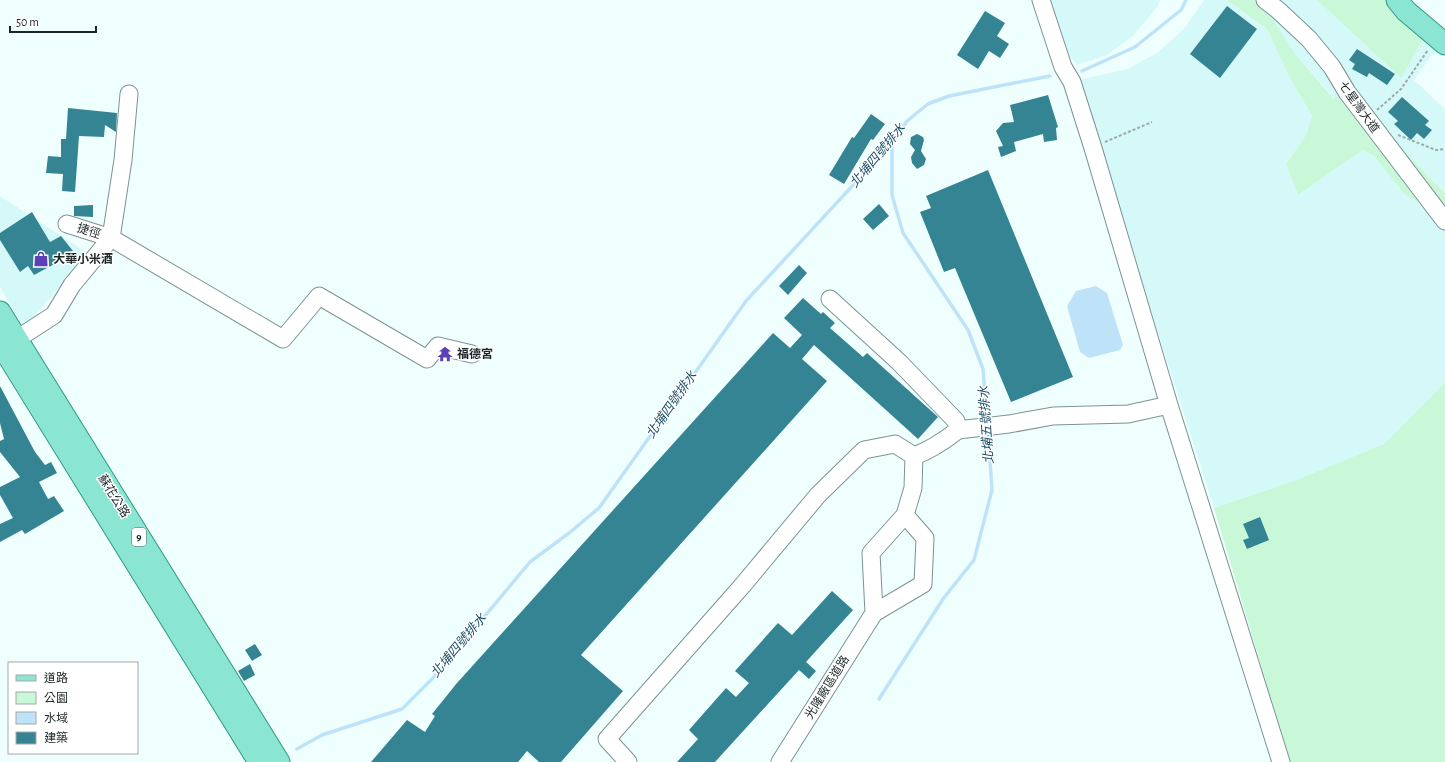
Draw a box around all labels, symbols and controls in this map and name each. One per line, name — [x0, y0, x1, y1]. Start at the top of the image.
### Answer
scale bar — [10, 8, 96, 34]
text: 50 m — [16, 16, 39, 28]
street label: 七星灣大道 — [1337, 79, 1382, 135]
water label: 北埔四號排水 — [847, 121, 909, 190]
street label: 捷徑 — [76, 221, 103, 240]
shop icon: 大華小米酒 — [32, 250, 50, 268]
place label: 大華小米酒 — [53, 252, 113, 265]
temple icon: 福德宮 — [436, 345, 454, 363]
place label: 福德宮 — [457, 347, 493, 360]
water label: 北埔四號排水 — [643, 368, 700, 441]
water label: 北埔五號排水 — [977, 385, 996, 464]
street label: 蘇花公路 — [96, 472, 133, 520]
road number: 9 — [132, 528, 146, 546]
water label: 北埔四號排水 — [428, 611, 490, 680]
street label: 光隆廠區道路 — [802, 653, 851, 721]
legend — [8, 662, 138, 754]
text: 道路 — [44, 671, 68, 684]
text: 公園 — [44, 692, 68, 704]
text: 水域 — [44, 712, 68, 724]
text: 建築 — [44, 731, 68, 744]

